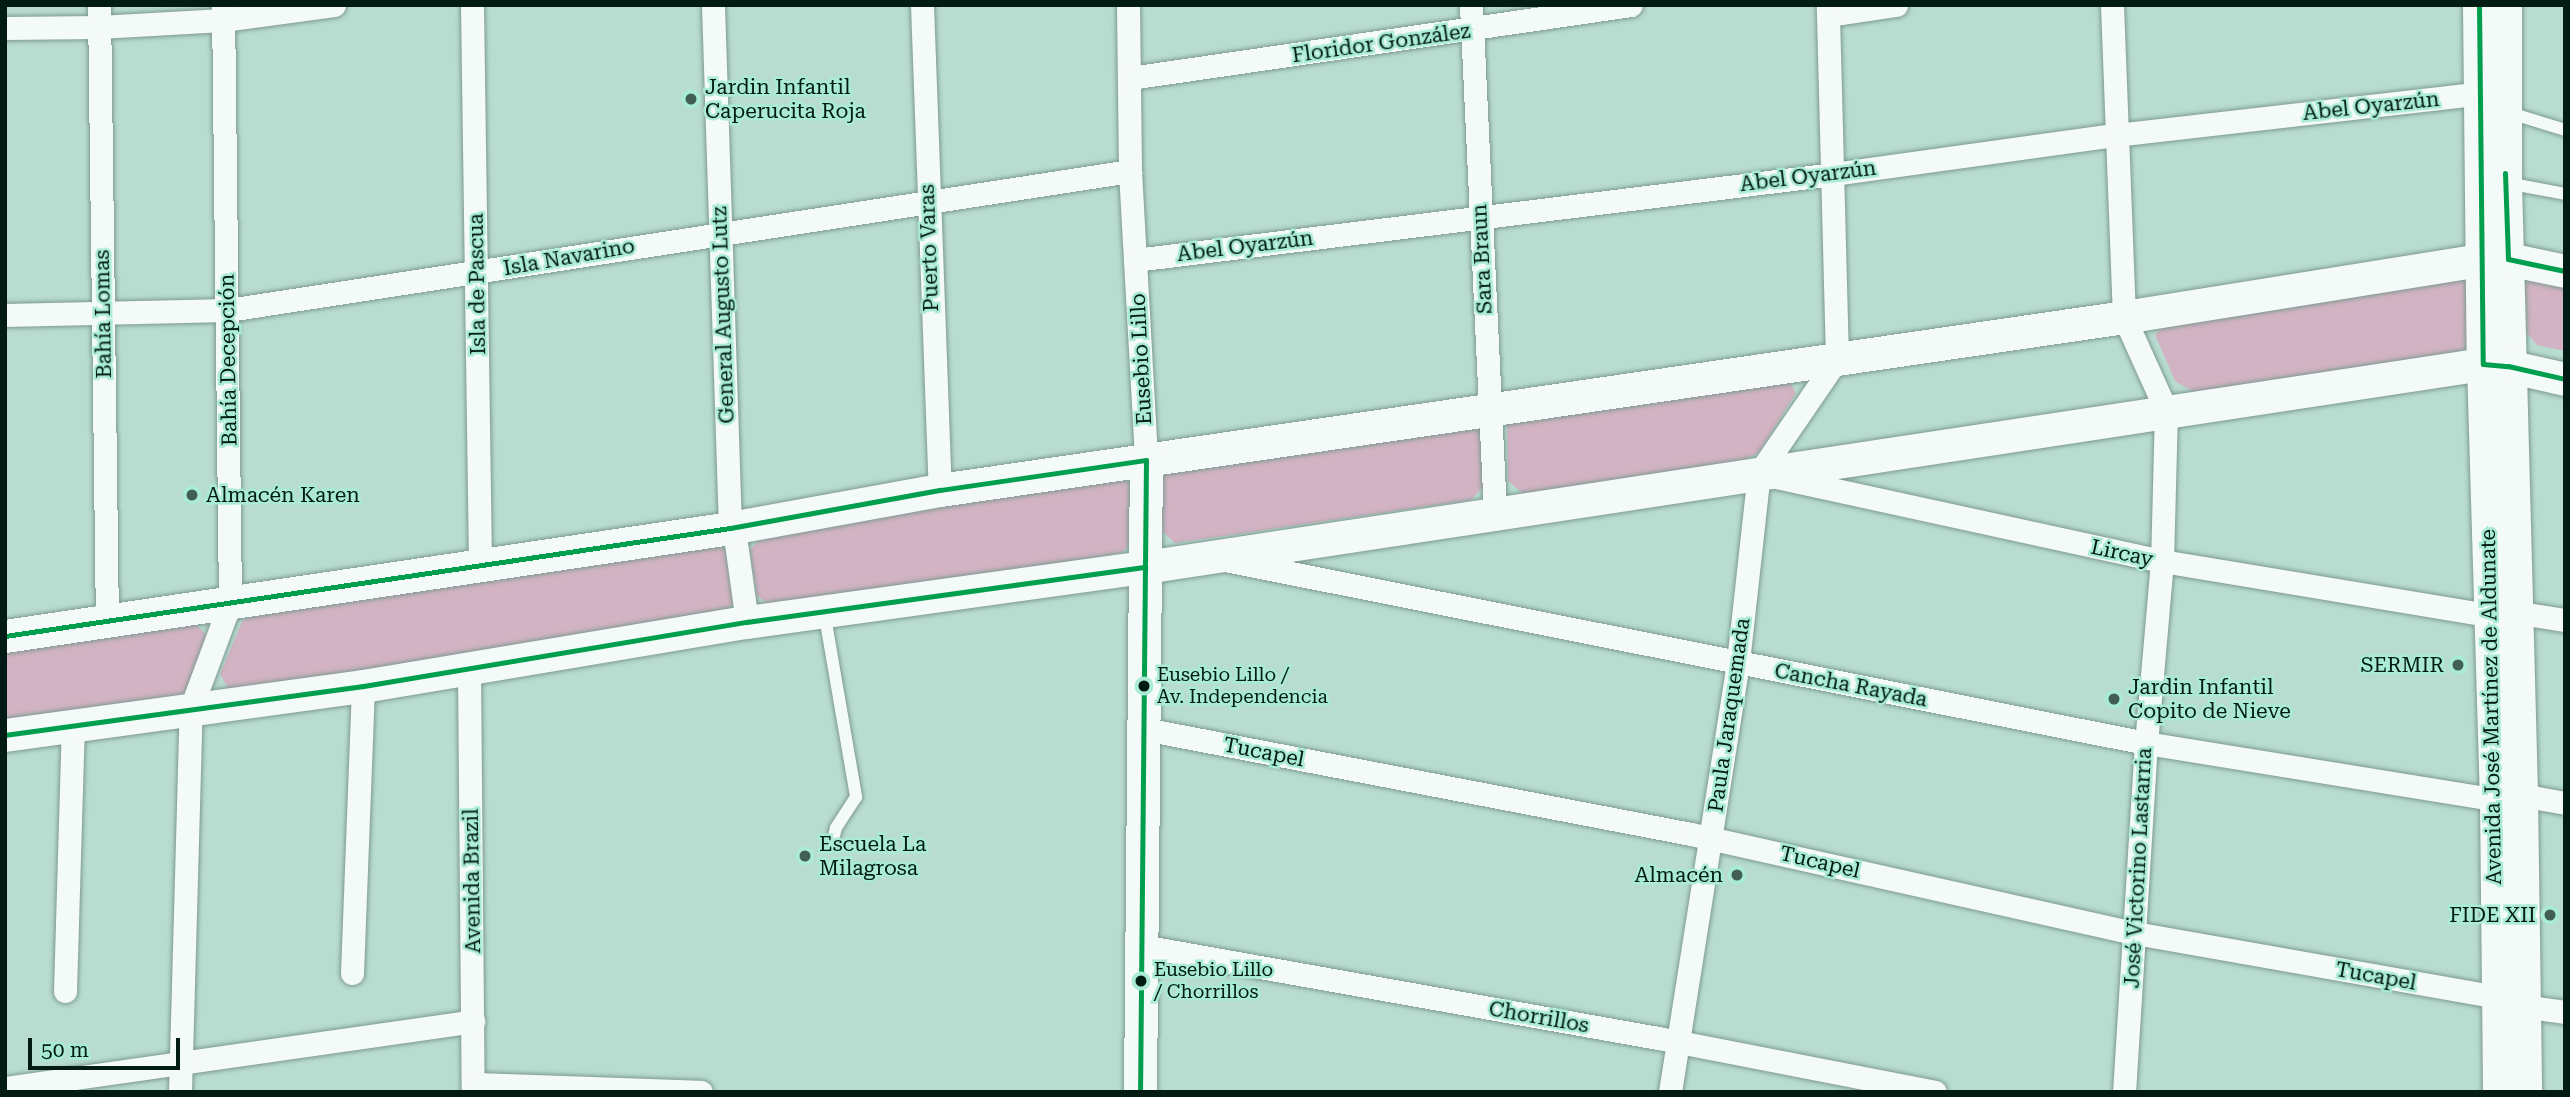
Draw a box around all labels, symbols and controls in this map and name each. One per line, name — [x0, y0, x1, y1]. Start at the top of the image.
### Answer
street label: Floridor González — [1290, 18, 1472, 68]
place label: Jardin Infantil Caperucita Roja — [705, 74, 866, 124]
street label: Abel Oyarzún — [2302, 86, 2440, 126]
marker: Jardin Infantil Caperucita Roja — [683, 91, 699, 107]
street label: Abel Oyarzún — [1738, 155, 1878, 197]
street label: Puerto Varas — [914, 184, 944, 312]
street label: Sara Braun — [1467, 203, 1497, 315]
street label: General Augusto Lutz — [707, 206, 739, 424]
street label: Isla de Pascua — [463, 213, 491, 355]
street label: Abel Oyarzún — [1175, 225, 1315, 267]
street label: Isla Navarino — [501, 233, 637, 281]
street label: Bahía Lomas — [89, 249, 117, 379]
street label: Bahía Decepción — [214, 274, 242, 446]
street label: Eusebio Lillo — [1125, 293, 1157, 425]
place label: Almacén Karen — [206, 482, 360, 508]
marker: Almacén Karen — [184, 487, 200, 503]
street label: Avenida José Martínez de Aldunate — [2475, 529, 2507, 885]
street label: Lircay — [2089, 534, 2155, 572]
street label: Paula Jaraquemada — [1703, 616, 1755, 814]
place label: SERMIR — [2360, 652, 2444, 678]
marker: SERMIR — [2450, 657, 2466, 673]
street label: Cancha Rayada — [1772, 658, 1930, 712]
place label: Eusebio Lillo / Av. Independencia — [1157, 664, 1328, 708]
place label: Jardin Infantil Copito de Nieve — [2128, 674, 2291, 724]
marker: Eusebio Lillo / Av. Independencia — [1137, 679, 1151, 693]
marker: Jardin Infantil Copito de Nieve — [2106, 691, 2122, 707]
street label: Tucapel — [1222, 732, 1306, 772]
street label: José Victorino Lastarria — [2119, 747, 2157, 989]
street label: Avenida Brazil — [458, 808, 486, 954]
place label: Escuela La Milagrosa — [819, 831, 926, 881]
street label: Tucapel — [1777, 841, 1863, 883]
marker: Escuela La Milagrosa — [797, 848, 813, 864]
place label: Almacén — [1634, 862, 1723, 888]
marker: Almacén — [1729, 867, 1745, 883]
place label: FIDE XII — [2449, 902, 2536, 928]
marker: FIDE XII — [2542, 907, 2558, 923]
street label: Tucapel — [2334, 957, 2418, 995]
place label: Eusebio Lillo / Chorrillos — [1154, 959, 1273, 1003]
marker: Eusebio Lillo / Chorrillos — [1134, 974, 1148, 988]
street label: Chorrillos — [1487, 996, 1591, 1038]
scale bar — [32, 1024, 184, 1068]
text: 50 m — [41, 1038, 89, 1062]

